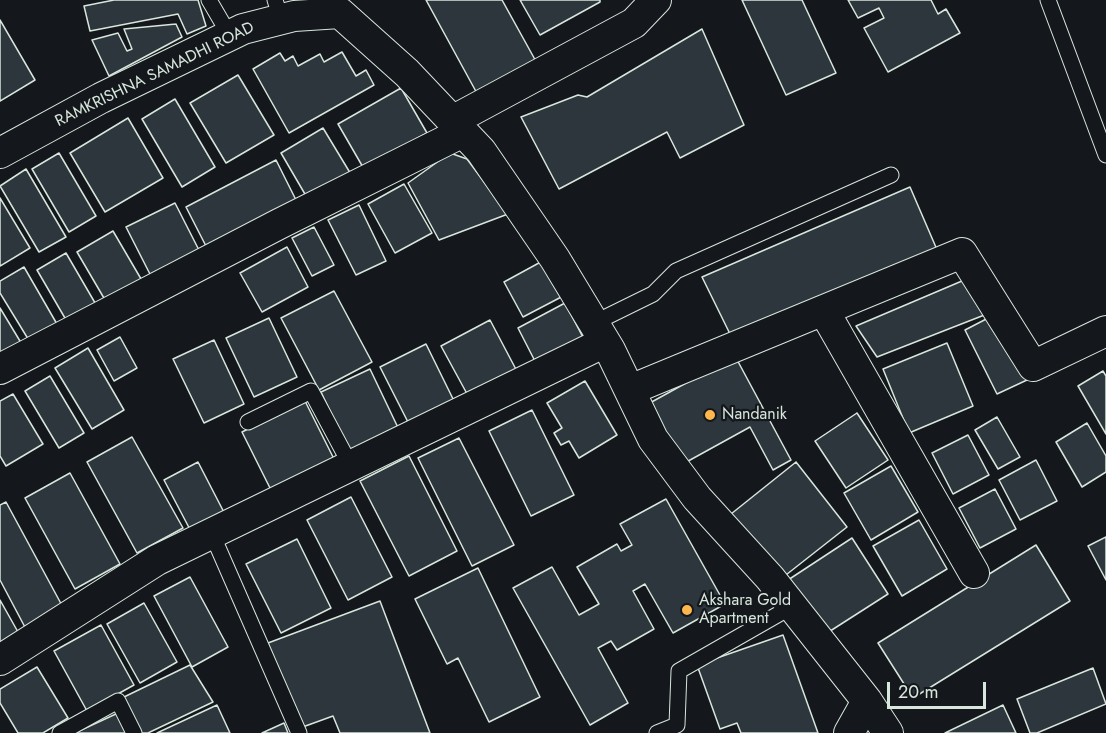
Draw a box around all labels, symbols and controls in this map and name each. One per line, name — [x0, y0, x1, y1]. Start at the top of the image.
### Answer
street label: RAMKRISHNA SAMADHI ROAD — [52, 18, 258, 132]
place label: Nandanik — [722, 405, 787, 425]
marker: Nandanik — [703, 408, 717, 422]
place label: Akshara Gold Apartment — [699, 591, 791, 629]
marker: Akshara Gold Apartment — [680, 603, 694, 617]
scale bar — [890, 670, 989, 708]
text: 20 m — [898, 679, 938, 705]

